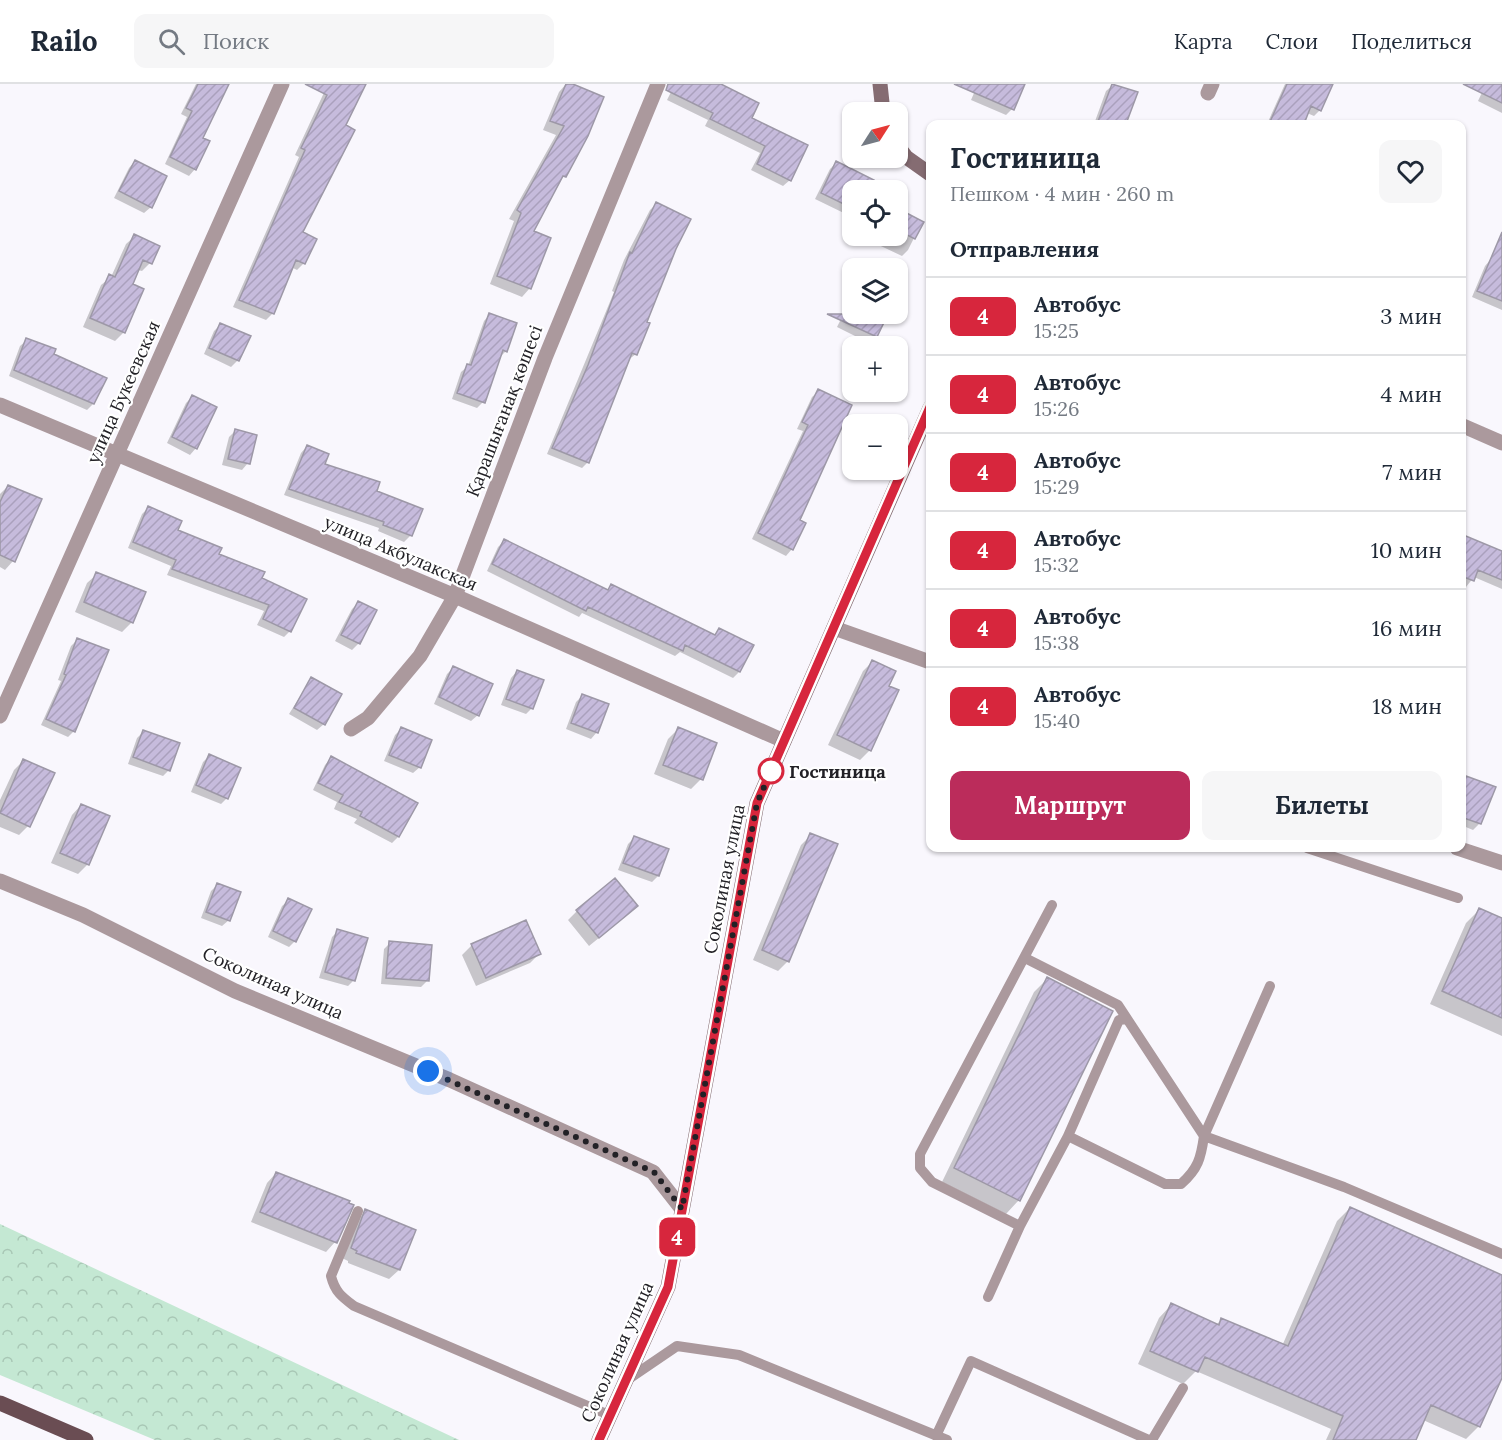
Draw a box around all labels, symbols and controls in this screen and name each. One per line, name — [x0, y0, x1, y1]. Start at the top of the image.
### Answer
search box — [134, 14, 554, 68]
text: Railo — [30, 23, 98, 59]
icon: search — [155, 25, 188, 58]
text: Поиск — [203, 27, 269, 55]
text: Карта — [1174, 28, 1233, 55]
text: Слои — [1266, 28, 1318, 55]
text: Поделиться — [1351, 28, 1472, 55]
north arrow — [842, 102, 908, 168]
map controls — [842, 102, 908, 480]
text: Гостиница — [950, 140, 1100, 176]
button: heart — [1379, 140, 1442, 203]
button: locate — [842, 180, 908, 246]
text: Пешком · 4 мин · 260 m — [950, 181, 1174, 206]
text: Отправления — [950, 235, 1099, 263]
button: layers — [842, 258, 908, 324]
text: Автобус — [1034, 290, 1121, 318]
text: 3 мин — [1380, 302, 1442, 330]
text: 4 — [977, 303, 989, 330]
street label: улица Букеевская — [81, 317, 165, 467]
text: 15:25 — [1034, 318, 1079, 343]
street label: Қарашығанақ көшесі — [461, 322, 547, 500]
button: + — [842, 336, 908, 402]
text: Автобус — [1034, 368, 1121, 396]
text: 4 мин — [1381, 380, 1442, 408]
text: 4 — [977, 381, 989, 408]
text: 15:26 — [1034, 396, 1079, 421]
button: − — [842, 414, 908, 480]
text: Автобус — [1034, 446, 1121, 474]
text: 7 мин — [1382, 458, 1442, 486]
text: 4 — [977, 459, 989, 486]
text: 15:29 — [1034, 474, 1079, 499]
street label: улица Акбулакская — [321, 510, 481, 596]
text: Автобус — [1034, 524, 1121, 552]
text: 10 мин — [1371, 536, 1442, 564]
text: 4 — [977, 537, 989, 564]
text: 15:32 — [1034, 552, 1079, 577]
text: Автобус — [1034, 602, 1121, 630]
text: 16 мин — [1372, 614, 1442, 642]
text: 4 — [977, 615, 989, 642]
text: 15:38 — [1034, 630, 1080, 655]
text: Автобус — [1034, 680, 1121, 708]
text: 18 мин — [1372, 692, 1442, 720]
text: 4 — [977, 693, 989, 720]
text: 15:40 — [1034, 708, 1080, 733]
marker: Гостиница — [758, 758, 784, 784]
place label: Гостиница — [789, 760, 886, 783]
button: Маршрут — [950, 771, 1190, 840]
button: Билеты — [1202, 771, 1442, 840]
street label: Соколиная улица — [698, 802, 750, 956]
street label: Соколиная улица — [199, 942, 347, 1024]
your location — [413, 1056, 443, 1086]
line badge: 4 — [658, 1218, 696, 1256]
text: 4 — [671, 1224, 683, 1251]
street label: Соколиная улица — [576, 1278, 658, 1426]

